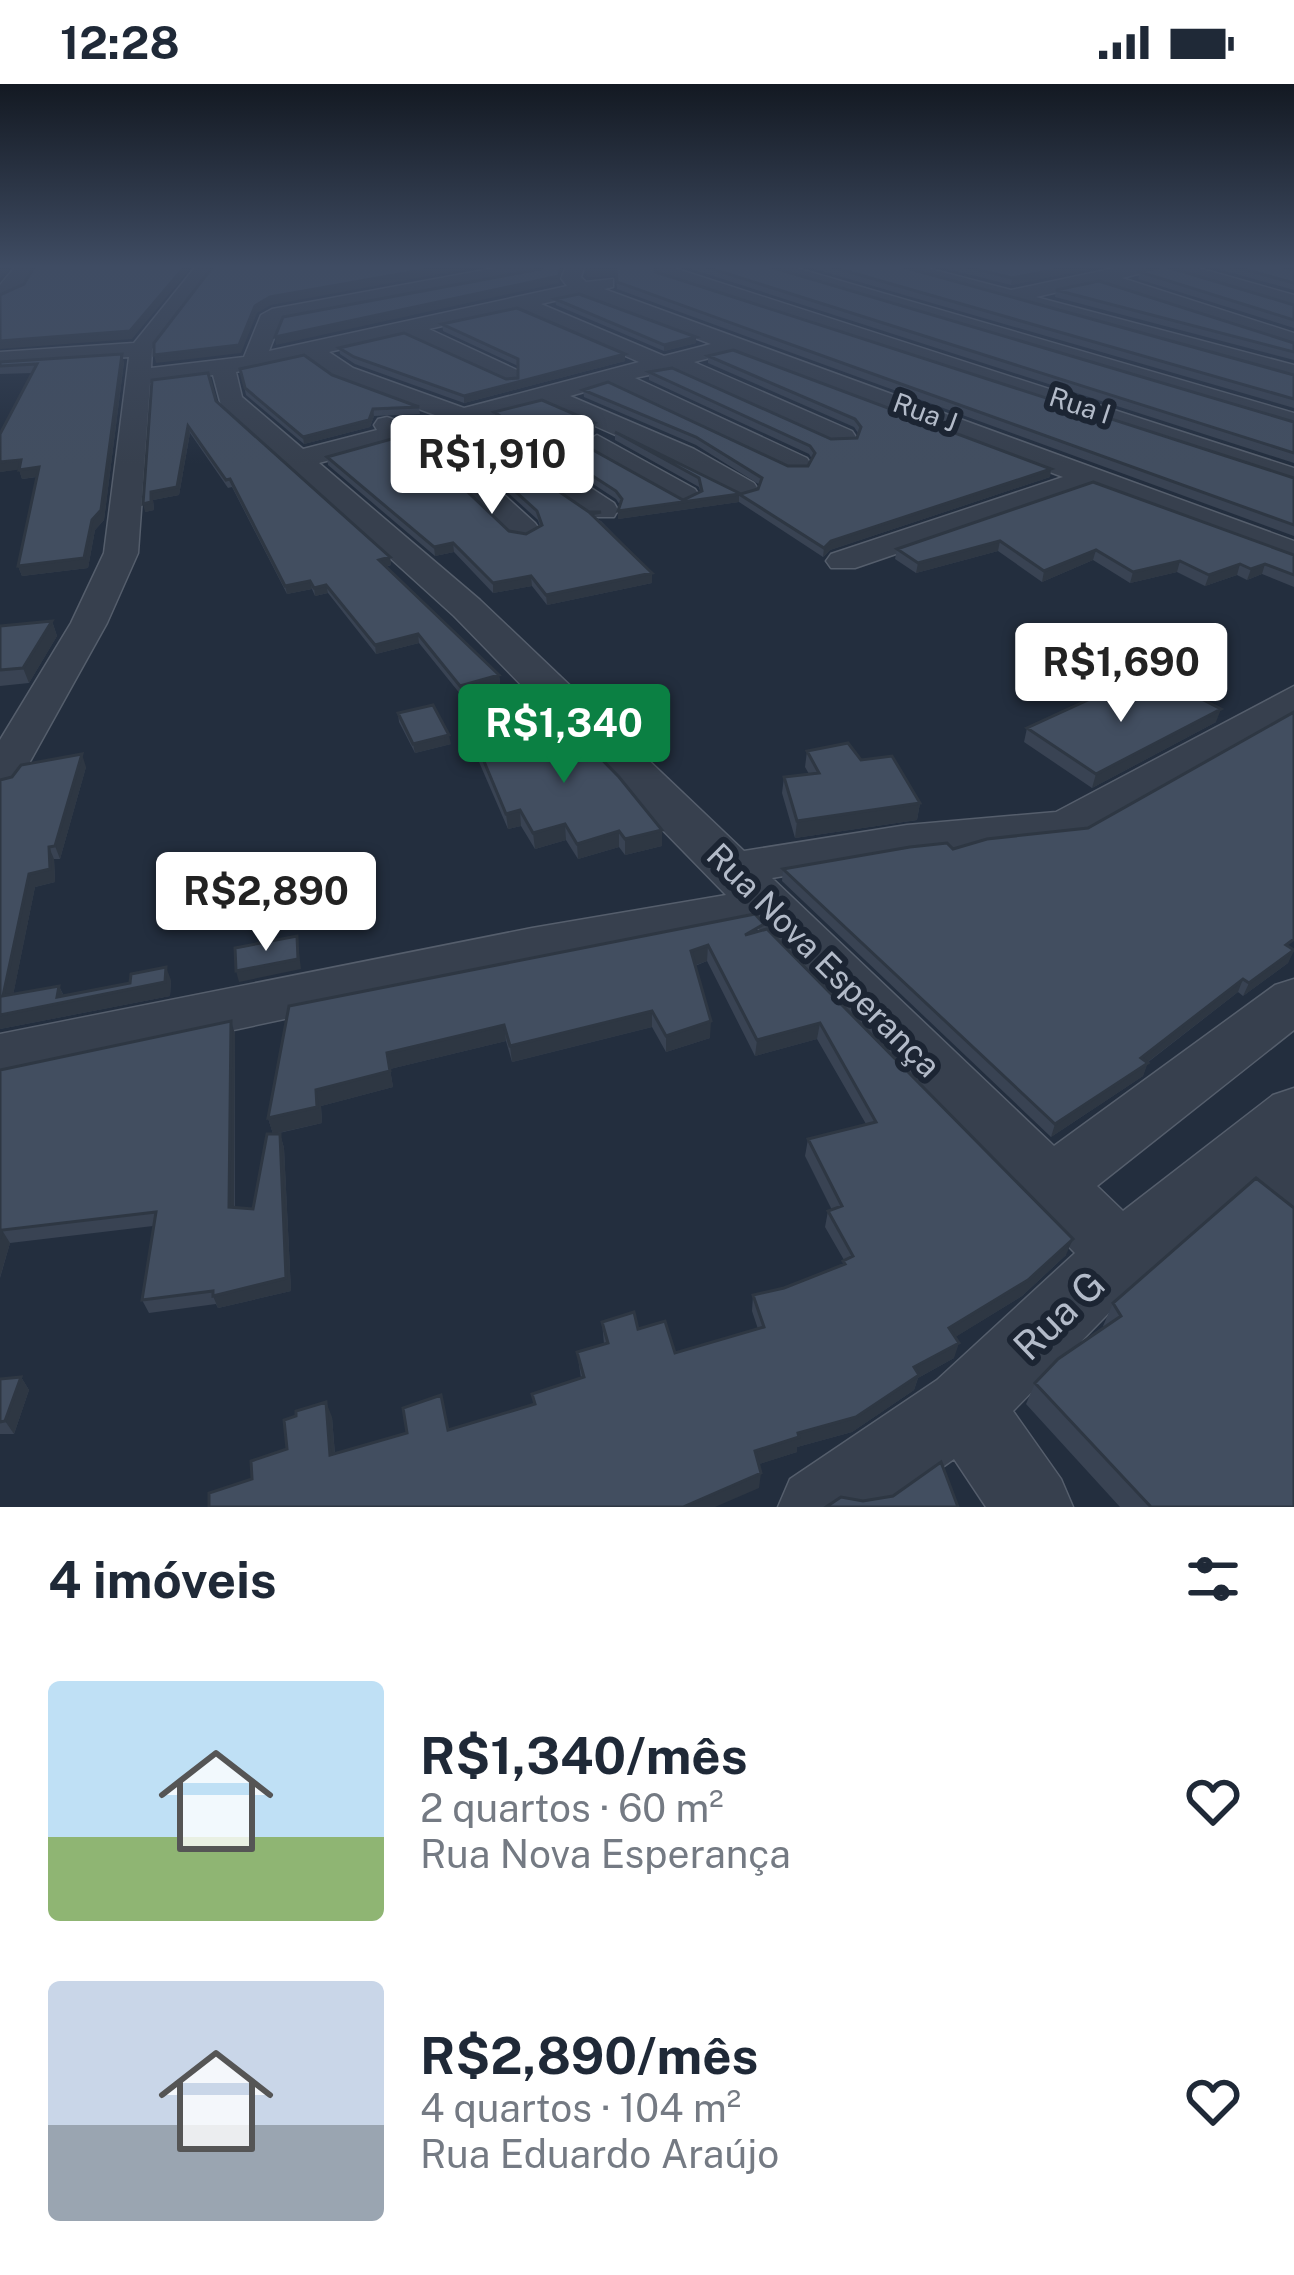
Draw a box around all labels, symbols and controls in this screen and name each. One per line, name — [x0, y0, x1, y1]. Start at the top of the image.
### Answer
text: 12:28 — [60, 16, 180, 69]
street label: Rua I — [1045, 380, 1115, 430]
street label: Rua J — [889, 386, 962, 438]
pin: R$1,910 — [381, 415, 603, 517]
text: R$1,910 — [418, 431, 566, 477]
pin: R$1,690 — [1010, 623, 1232, 725]
text: R$1,690 — [1042, 639, 1200, 685]
pin: R$1,340 — [453, 684, 675, 786]
text: R$1,340 — [485, 700, 643, 746]
street label: Rua Nova Esperança — [700, 836, 948, 1084]
pin: R$2,890 — [155, 852, 377, 954]
text: R$2,890 — [183, 868, 349, 914]
street label: Rua G — [1004, 1261, 1114, 1369]
icon: filters — [1180, 1546, 1246, 1612]
text: 4 imóveis — [48, 1550, 277, 1609]
text: R$1,340/mês — [420, 1726, 748, 1785]
icon: home — [144, 1729, 288, 1873]
icon: heart — [1180, 1768, 1246, 1834]
text: 2 quartos · 60 m² — [420, 1785, 724, 1831]
text: Rua Nova Esperança — [420, 1831, 791, 1877]
text: R$2,890/mês — [420, 2026, 758, 2085]
icon: home — [144, 2029, 288, 2173]
icon: heart — [1180, 2068, 1246, 2134]
text: 4 quartos · 104 m² — [420, 2085, 741, 2131]
text: Rua Eduardo Araújo — [420, 2131, 779, 2177]

